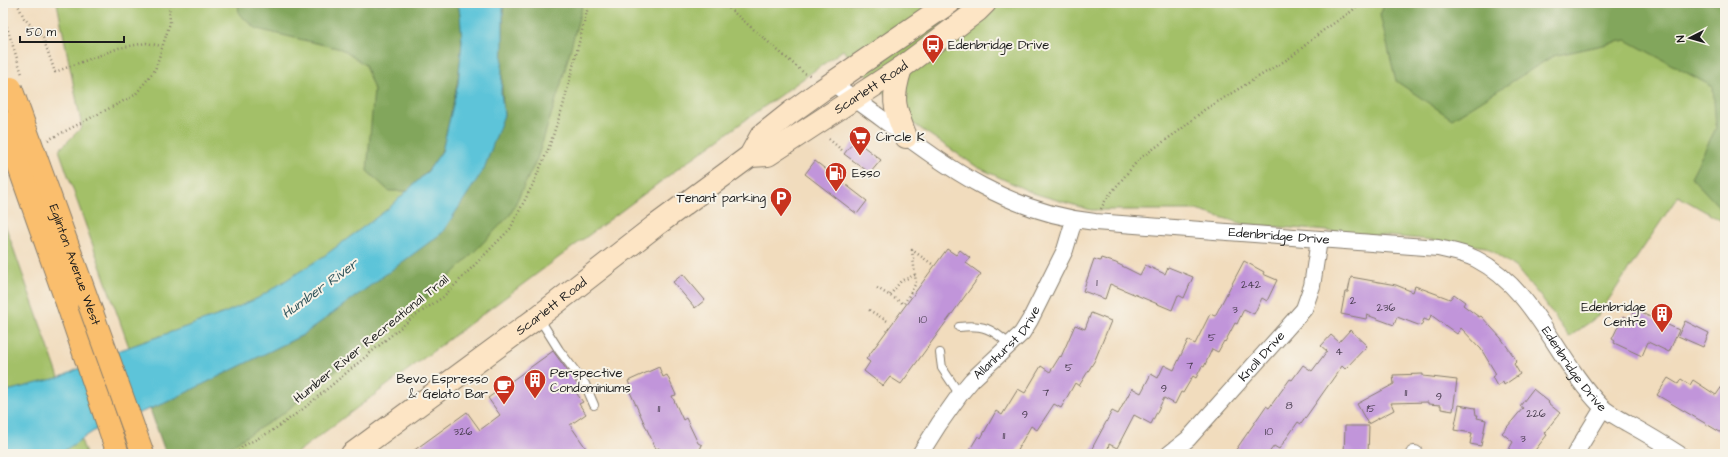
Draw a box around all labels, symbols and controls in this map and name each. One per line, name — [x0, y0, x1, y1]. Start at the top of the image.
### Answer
scale bar — [20, 18, 124, 44]
north arrow — [1670, 18, 1710, 58]
text: 50 m — [26, 24, 57, 41]
bus stop icon: Edenbridge Drive — [920, 32, 946, 65]
text: N — [1673, 35, 1688, 43]
place label: Edenbridge Drive — [948, 36, 1049, 55]
street label: Scarlett Road — [830, 57, 912, 119]
supermarket icon: Circle K — [847, 124, 873, 157]
place label: Circle K — [876, 128, 925, 146]
fuel station icon: Esso — [823, 160, 849, 193]
place label: Esso — [852, 164, 881, 182]
parking icon: Tenant parking — [768, 185, 794, 218]
place label: Tenant parking — [677, 189, 766, 208]
street label: Eglinton Avenue West — [45, 202, 105, 329]
street label: Edenbridge Drive — [1228, 223, 1330, 249]
water label: Humber River — [278, 254, 363, 324]
street label: Humber River Recreational Trail — [290, 271, 452, 407]
street label: Scarlett Road — [512, 273, 591, 339]
house number: 1 — [1096, 275, 1098, 290]
house number: 242 — [1241, 277, 1262, 292]
house number: 2 — [1350, 293, 1357, 308]
place label: Edenbridge Centre — [1581, 298, 1646, 331]
house number: 236 — [1377, 300, 1395, 315]
building icon: Edenbridge Centre — [1649, 301, 1675, 334]
house number: 3 — [1232, 302, 1238, 317]
street label: Allanhurst Drive — [969, 303, 1045, 384]
house number: 10 — [919, 312, 927, 327]
street label: Edenbridge Drive — [1537, 323, 1611, 416]
street label: Knoll Drive — [1234, 327, 1289, 386]
house number: 5 — [1208, 330, 1216, 345]
house number: 4 — [1335, 344, 1343, 359]
house number: 7 — [1187, 358, 1194, 373]
house number: 5 — [1065, 360, 1073, 375]
place label: Perspective Condominiums — [550, 364, 631, 397]
building icon: Perspective Condominiums — [522, 367, 548, 400]
place label: Bevo Espresso & Gelato Bar — [396, 370, 489, 403]
cafe icon: Bevo Espresso & Gelato Bar — [491, 373, 517, 406]
house number: 9 — [1161, 381, 1167, 396]
house number: 7 — [1043, 385, 1050, 400]
house number: 11 — [1405, 385, 1408, 400]
house number: 9 — [1436, 389, 1442, 404]
house number: 8 — [1285, 398, 1293, 413]
house number: 11 — [658, 401, 661, 416]
house number: 15 — [1366, 401, 1376, 416]
house number: 226 — [1526, 406, 1546, 421]
house number: 9 — [1022, 407, 1028, 422]
house number: 326 — [454, 424, 472, 439]
house number: 10 — [1265, 424, 1273, 439]
house number: 11 — [1003, 428, 1006, 443]
house number: 3 — [1520, 431, 1526, 446]

